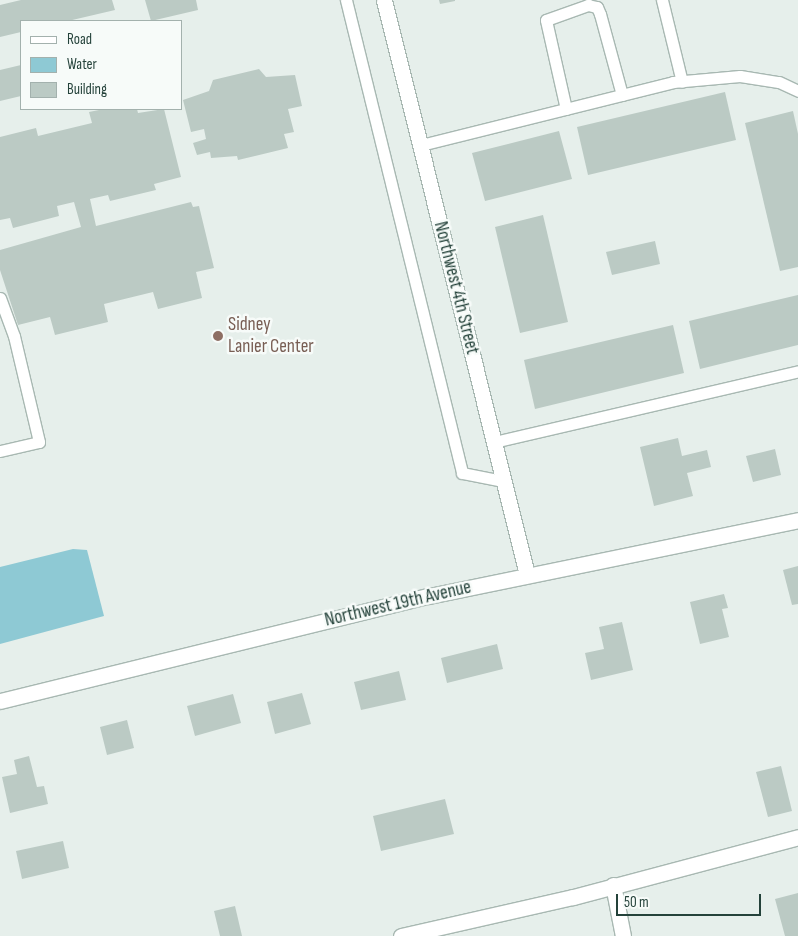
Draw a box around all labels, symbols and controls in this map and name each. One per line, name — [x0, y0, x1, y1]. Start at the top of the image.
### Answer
legend — [20, 20, 182, 110]
text: Road — [67, 30, 92, 49]
text: Water — [67, 55, 97, 74]
text: Building — [67, 80, 107, 99]
street label: Northwest 4th Street — [428, 219, 484, 357]
place label: Sidney Lanier Center — [228, 314, 314, 358]
marker: Sidney Lanier Center — [212, 330, 224, 342]
street label: Northwest 19th Avenue — [323, 576, 473, 632]
scale bar — [618, 884, 763, 916]
text: 50 m — [624, 893, 649, 912]

